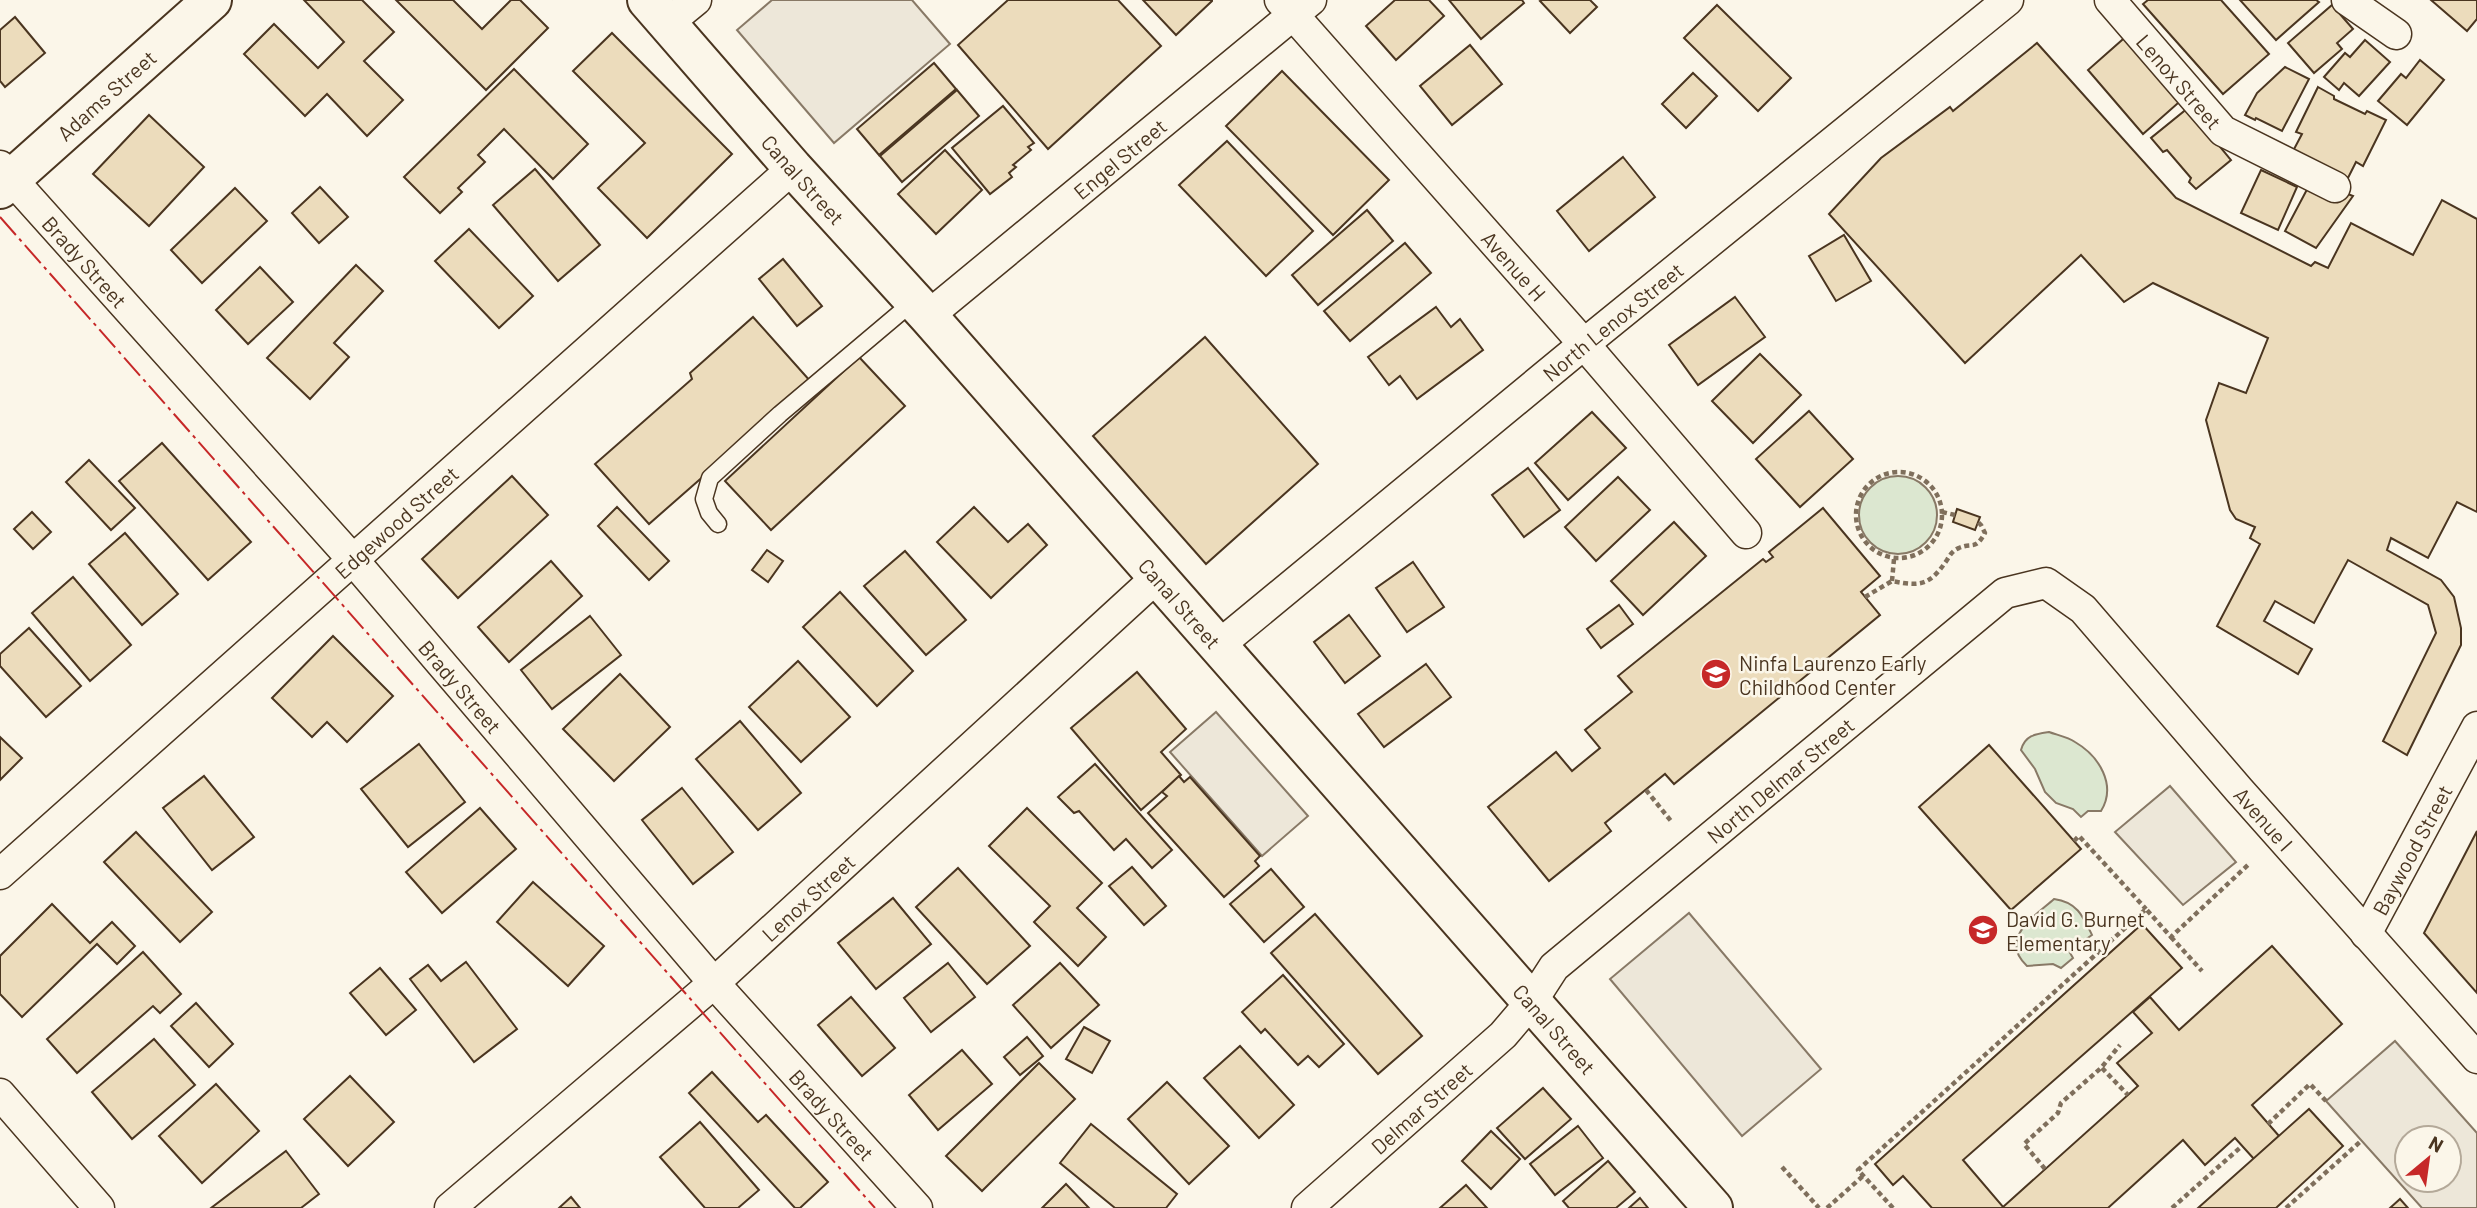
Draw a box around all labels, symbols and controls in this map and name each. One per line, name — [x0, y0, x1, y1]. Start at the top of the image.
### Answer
street label: Lenox Street — [2132, 29, 2228, 134]
street label: Adams Street — [51, 44, 160, 145]
street label: Engel Street — [1068, 113, 1171, 204]
street label: Canal Street — [757, 129, 850, 229]
street label: Brady Street — [38, 210, 133, 312]
street label: Avenue H — [1477, 225, 1552, 305]
street label: North Lenox Street — [1537, 257, 1688, 386]
street label: Edgewood Street — [329, 460, 463, 583]
street label: Canal Street — [1134, 553, 1227, 653]
street label: Brady Street — [414, 635, 507, 738]
place label: Ninfa Laurenzo Early Childhood Center — [1739, 650, 1927, 699]
school or university icon: Ninfa Laurenzo Early Childhood Center — [1699, 657, 1733, 691]
street label: North Delmar Street — [1701, 712, 1858, 848]
street label: Baywood Street — [2366, 780, 2456, 919]
street label: Avenue I — [2230, 782, 2299, 855]
street label: Lenox Street — [756, 848, 859, 946]
place label: David G. Burnet Elementary — [2006, 906, 2145, 955]
school or university icon: David G. Burnet Elementary — [1966, 913, 2000, 947]
street label: Canal Street — [1509, 978, 1601, 1079]
street label: Delmar Street — [1365, 1056, 1477, 1159]
street label: Brady Street — [785, 1064, 880, 1165]
north arrow — [2393, 1124, 2463, 1194]
text: N — [2425, 1131, 2448, 1157]

